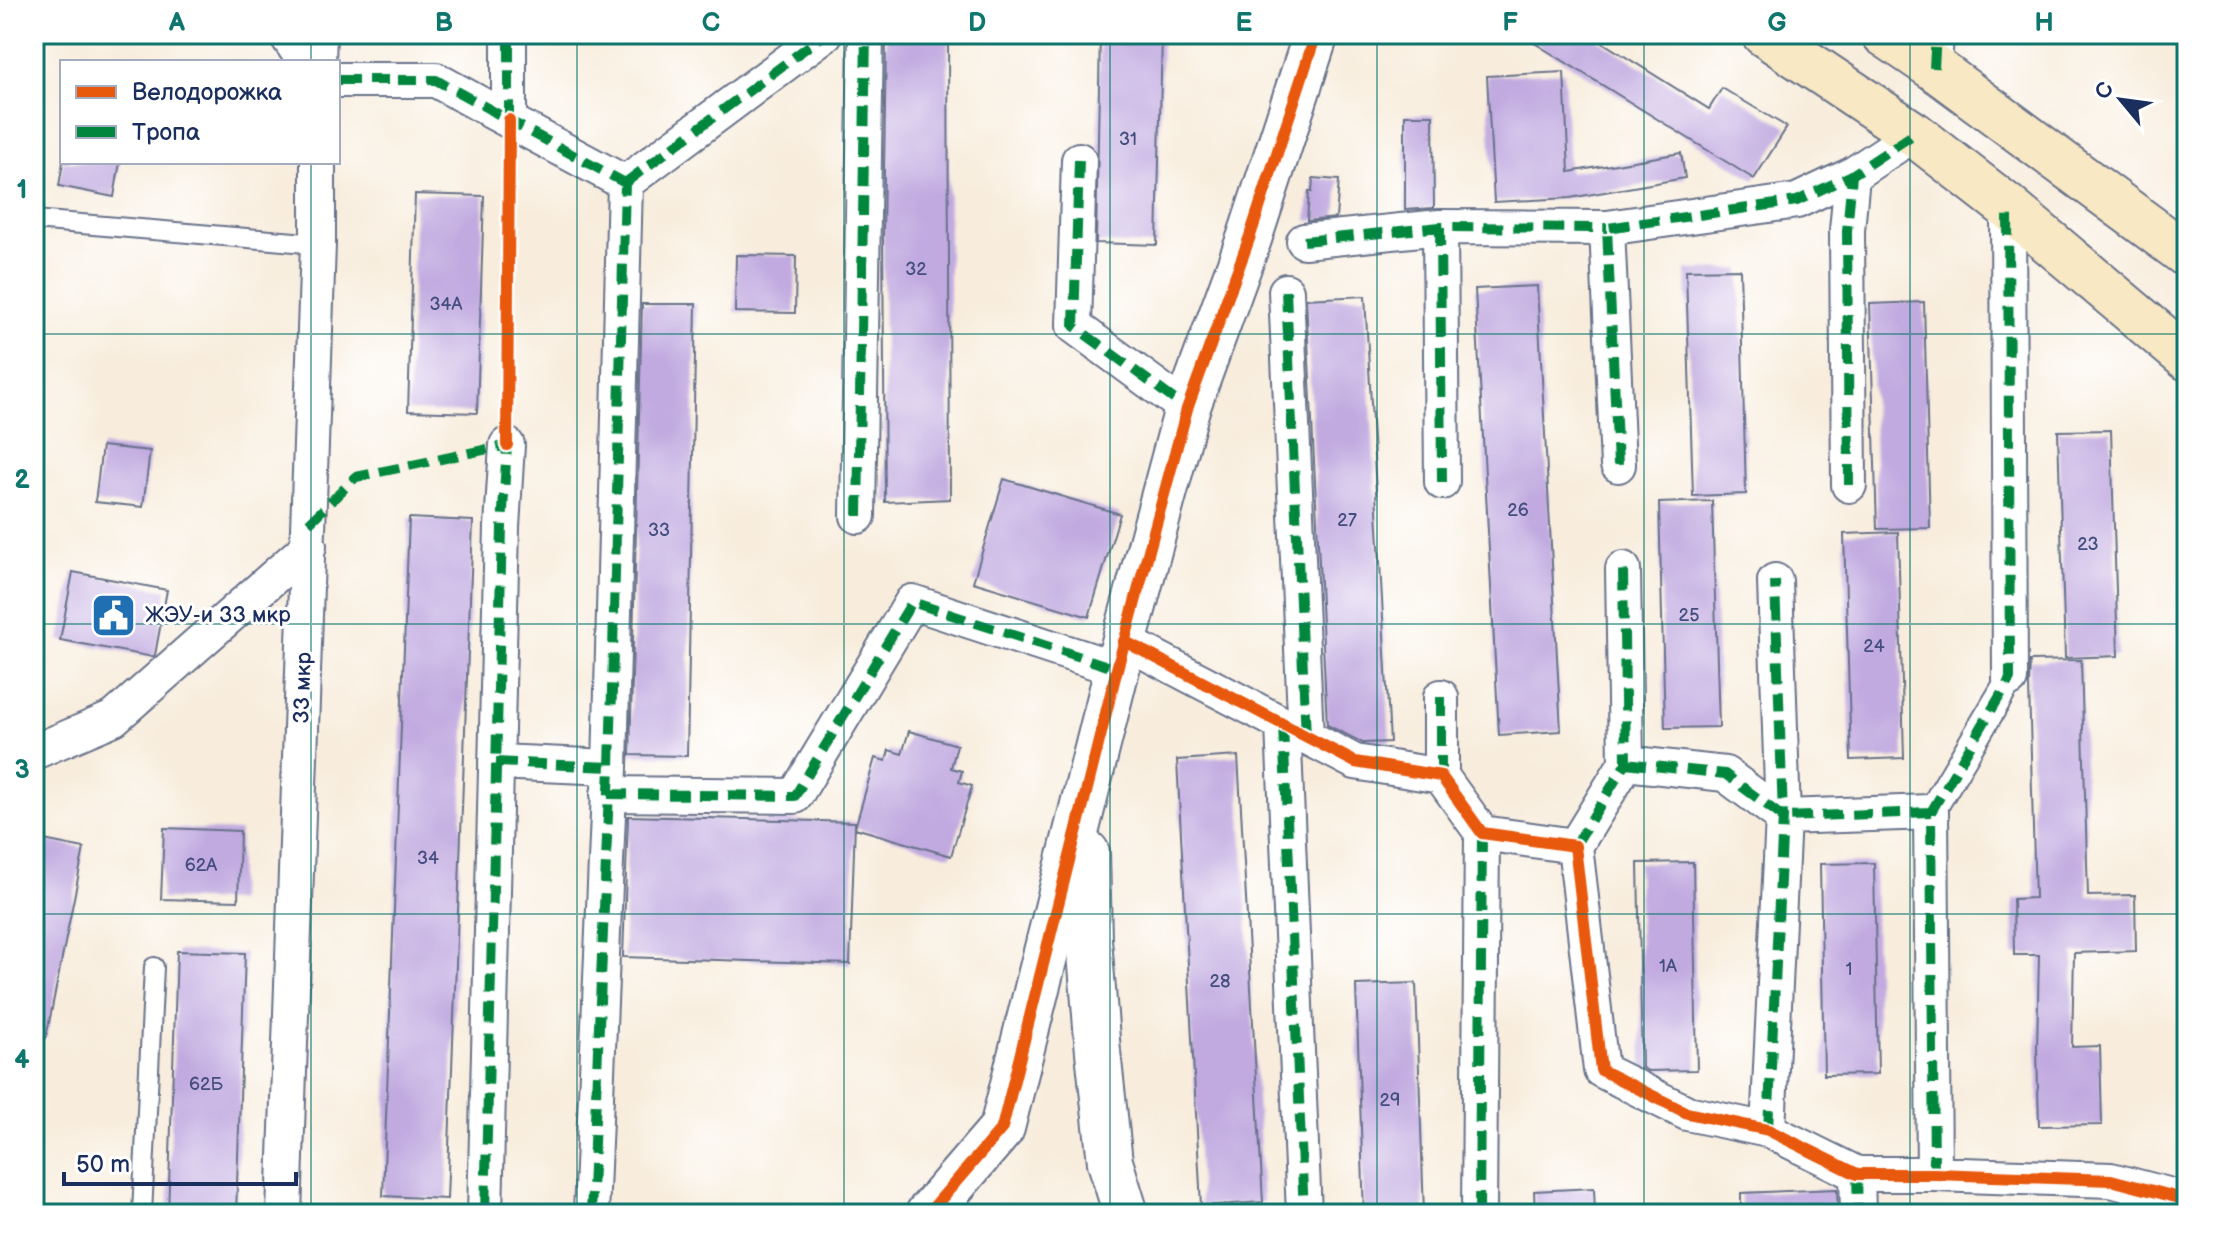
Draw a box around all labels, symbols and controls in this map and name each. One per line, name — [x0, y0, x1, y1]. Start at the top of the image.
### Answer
text: A — [168, 8, 185, 39]
text: B — [435, 8, 453, 39]
text: C — [702, 8, 720, 39]
text: D — [968, 8, 986, 39]
text: E — [1236, 8, 1253, 39]
text: F — [1502, 8, 1518, 39]
text: G — [1767, 8, 1787, 39]
text: H — [2034, 8, 2054, 39]
legend — [60, 60, 340, 164]
north arrow — [2081, 60, 2161, 140]
text: Велодорожка — [132, 78, 282, 107]
text: С — [2089, 78, 2120, 104]
text: Тропа — [132, 118, 200, 147]
house number: 31 — [1119, 129, 1137, 150]
text: 1 — [17, 175, 27, 206]
house number: 32 — [905, 259, 927, 280]
house number: 34А — [430, 294, 463, 315]
text: 2 — [14, 465, 30, 496]
house number: 26 — [1507, 500, 1529, 521]
house number: 27 — [1337, 510, 1357, 531]
house number: 33 — [648, 520, 670, 541]
house number: 23 — [2077, 534, 2099, 555]
public building icon: ЖЭУ-и 33 мкр — [90, 591, 138, 639]
place label: ЖЭУ-и 33 мкр — [145, 602, 291, 629]
house number: 25 — [1679, 605, 1699, 626]
house number: 24 — [1863, 636, 1885, 657]
street label: 33 мкр — [288, 651, 318, 724]
text: 3 — [14, 755, 30, 786]
house number: 34 — [417, 848, 439, 869]
house number: 62А — [185, 855, 217, 876]
house number: 1А — [1659, 956, 1677, 977]
house number: 1 — [1846, 959, 1852, 980]
house number: 28 — [1209, 971, 1231, 992]
text: 4 — [14, 1045, 30, 1076]
house number: 62Б — [189, 1074, 224, 1095]
house number: 29 — [1379, 1090, 1401, 1111]
scale bar — [64, 1136, 296, 1186]
text: 50 m — [76, 1150, 130, 1179]

